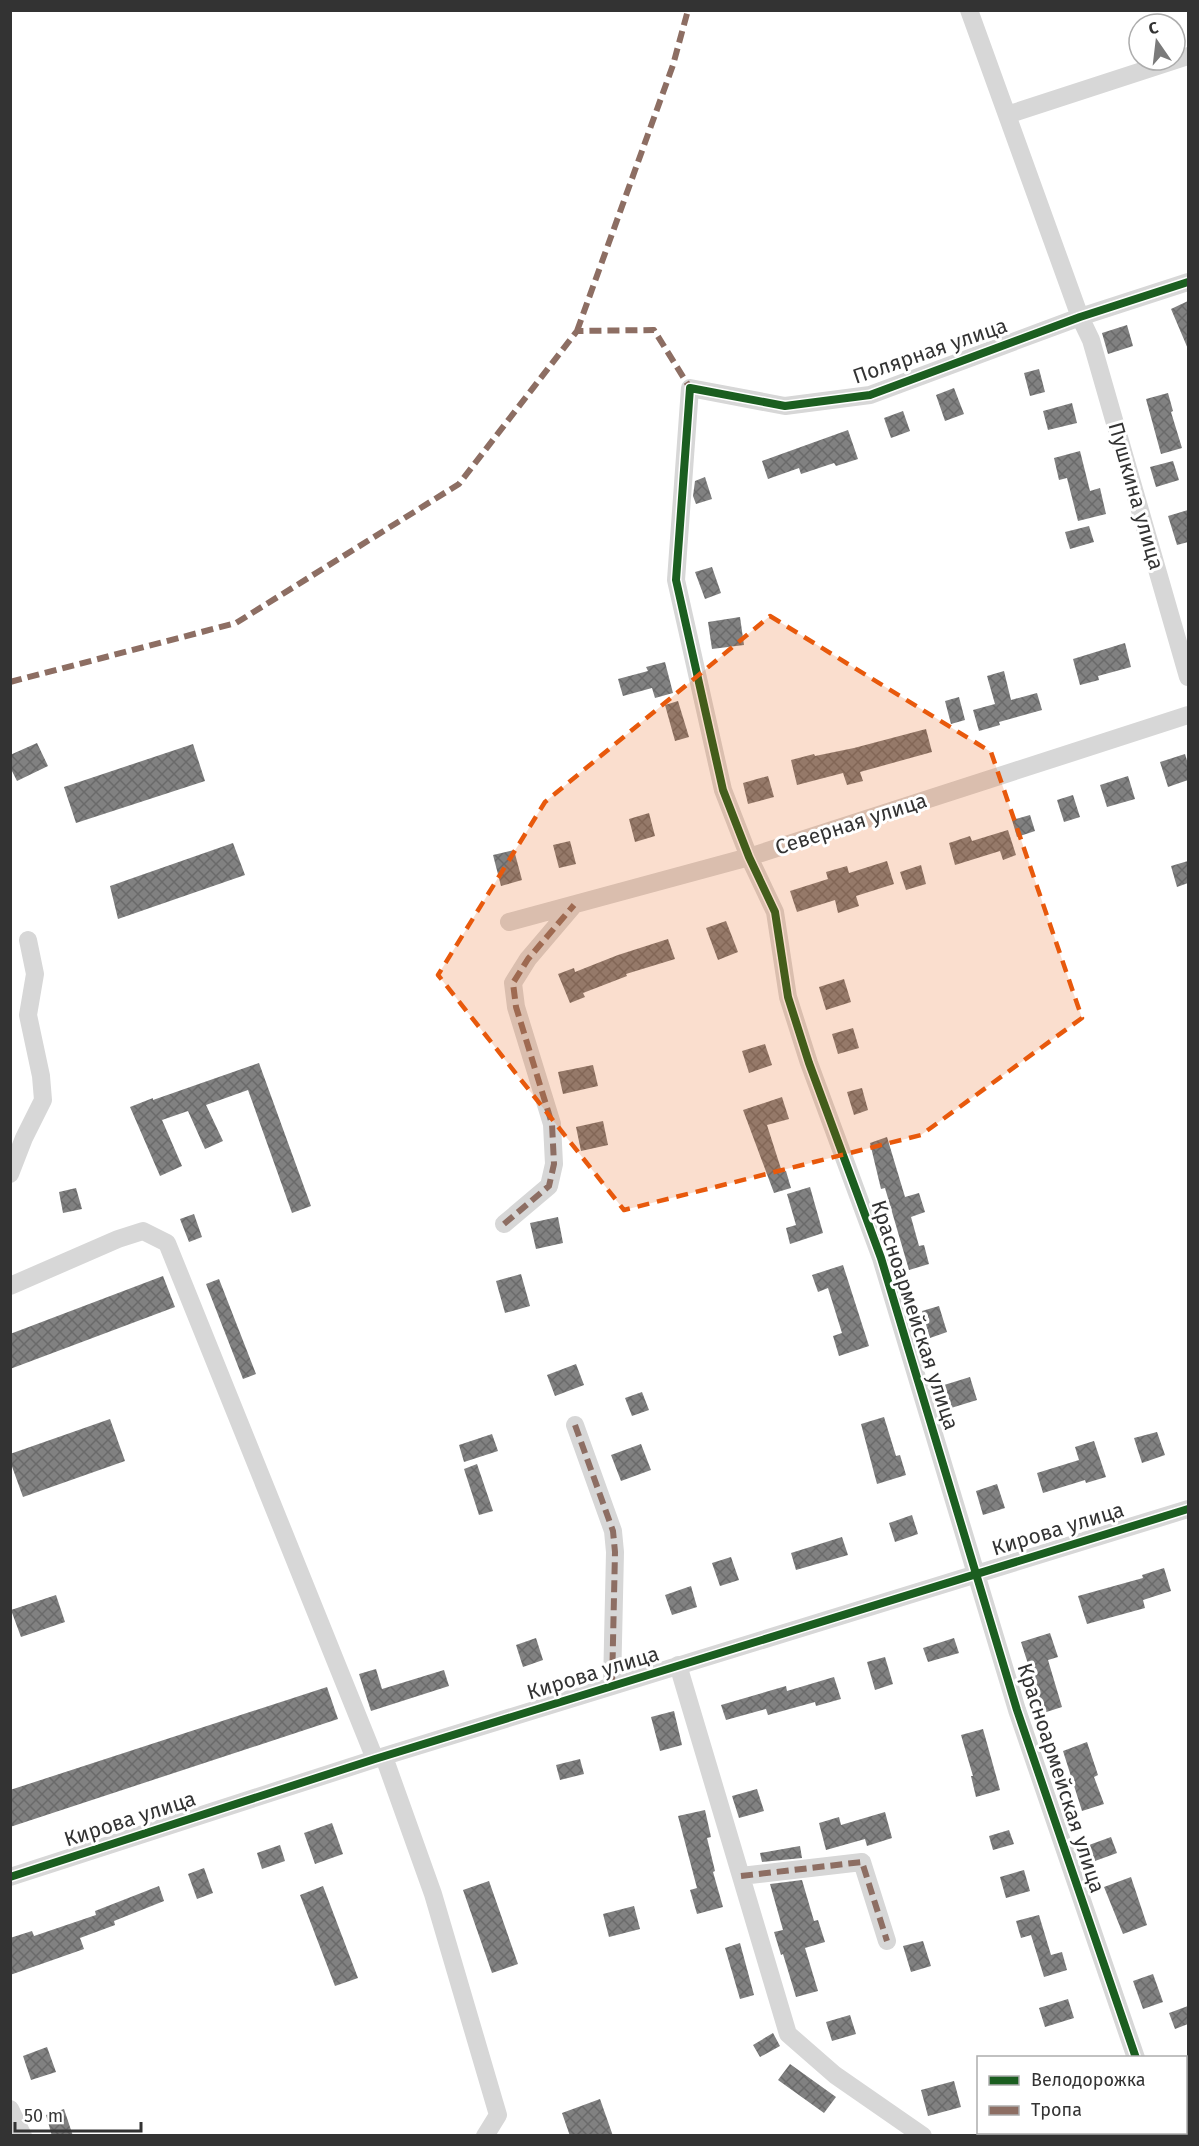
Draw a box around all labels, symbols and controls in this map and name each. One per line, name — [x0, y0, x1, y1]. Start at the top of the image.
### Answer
north arrow — [1127, 12, 1187, 72]
text: С — [1147, 17, 1161, 38]
street label: Полярная улица — [849, 312, 1011, 390]
street label: Пушкина улица — [1102, 419, 1170, 573]
street label: Северная улица — [772, 787, 930, 861]
street label: Красноармейская улица — [866, 1197, 964, 1433]
street label: Кирова улица — [989, 1497, 1127, 1561]
street label: Кирова улица — [524, 1641, 662, 1705]
street label: Красноармейская улица — [1012, 1660, 1110, 1896]
street label: Кирова улица — [61, 1785, 199, 1853]
legend — [977, 2056, 1187, 2134]
text: Велодорожка — [1031, 2069, 1146, 2091]
scale bar — [15, 2095, 141, 2133]
text: Тропа — [1031, 2099, 1082, 2121]
text: 50 m — [24, 2105, 63, 2127]

